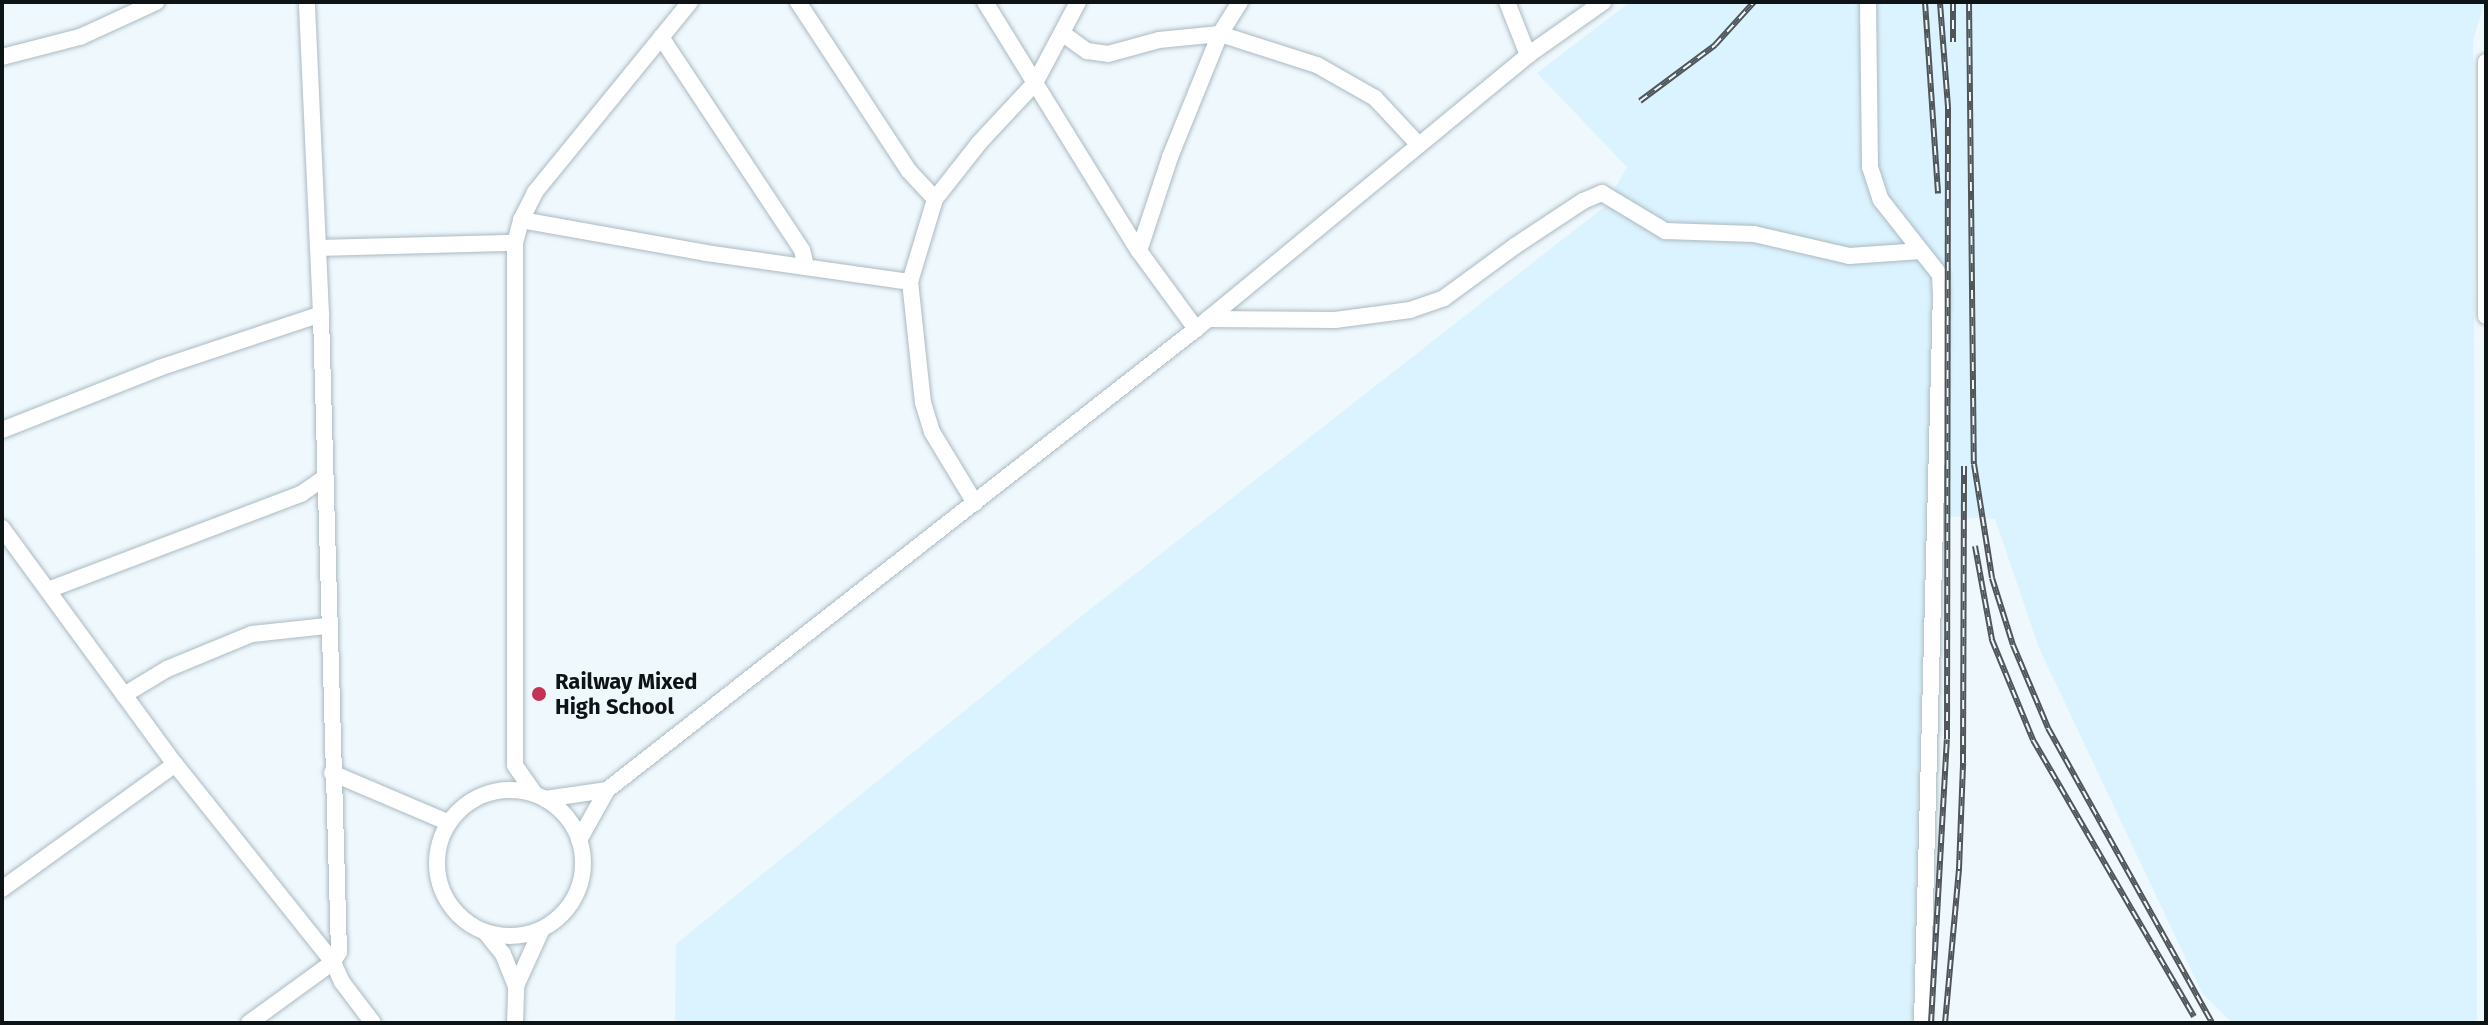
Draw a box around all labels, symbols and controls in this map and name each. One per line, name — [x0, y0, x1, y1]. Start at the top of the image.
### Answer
place label: Railway Mixed High School — [555, 668, 697, 720]
marker: Railway Mixed High School — [530, 685, 548, 703]

